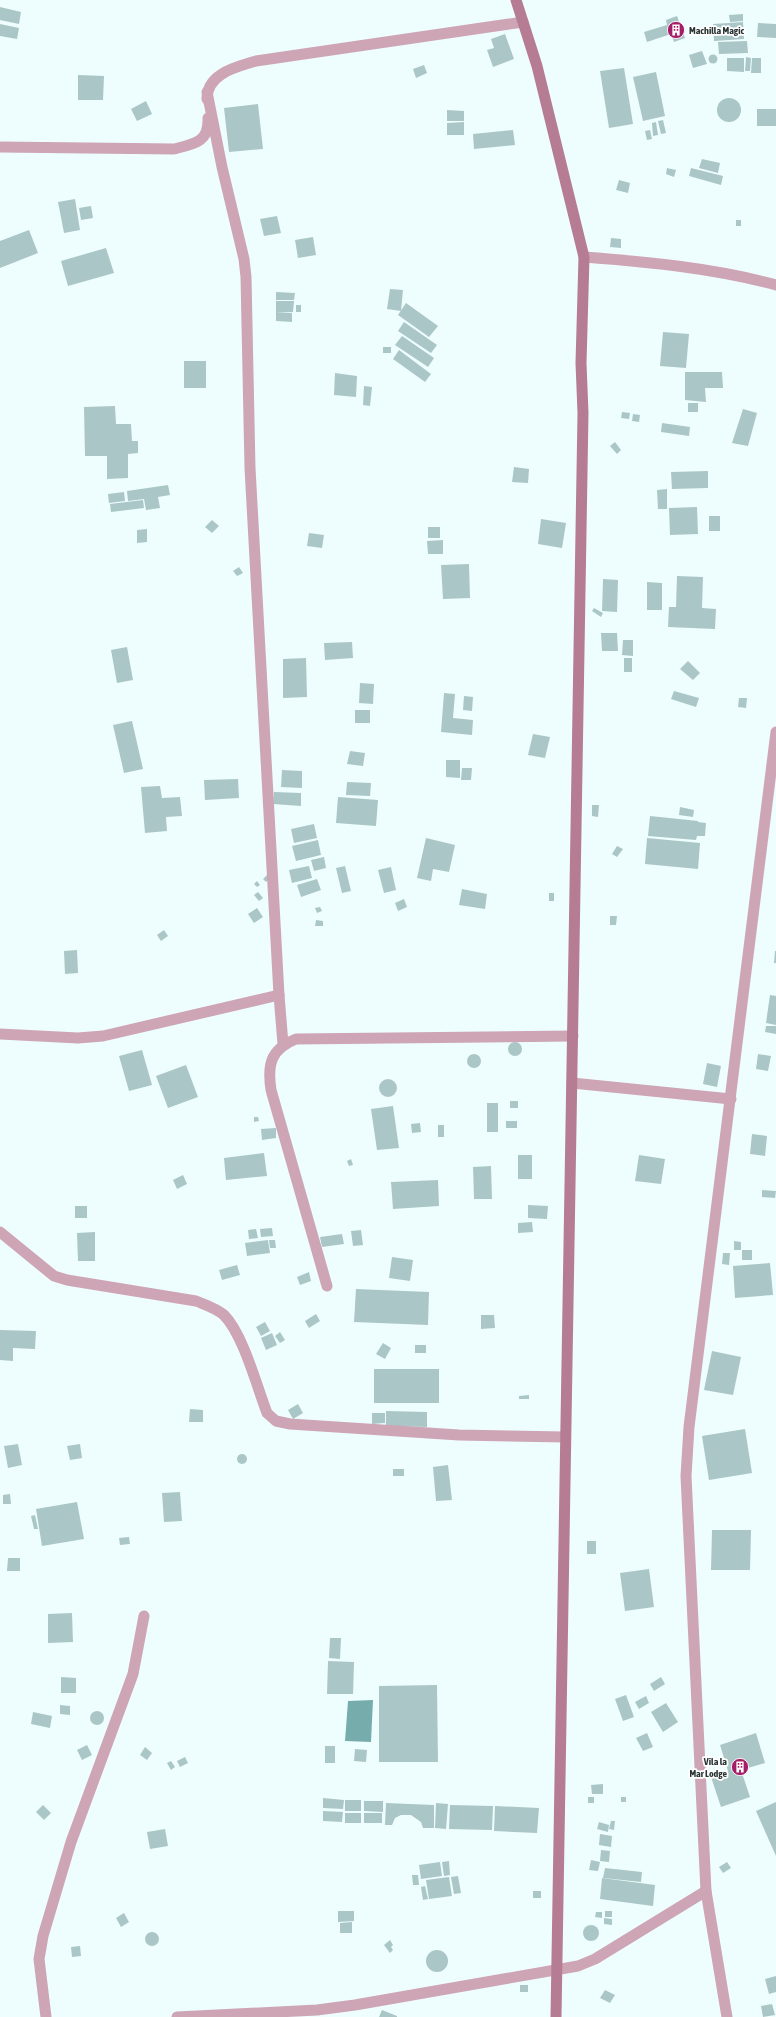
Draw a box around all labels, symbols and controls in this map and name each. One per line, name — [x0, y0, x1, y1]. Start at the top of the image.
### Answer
building icon: Machilla Magic — [666, 20, 686, 40]
place label: Machilla Magic — [689, 25, 744, 36]
place label: Vila la Mar Lodge — [689, 1756, 727, 1779]
building icon: Vila la Mar Lodge — [730, 1757, 750, 1777]

